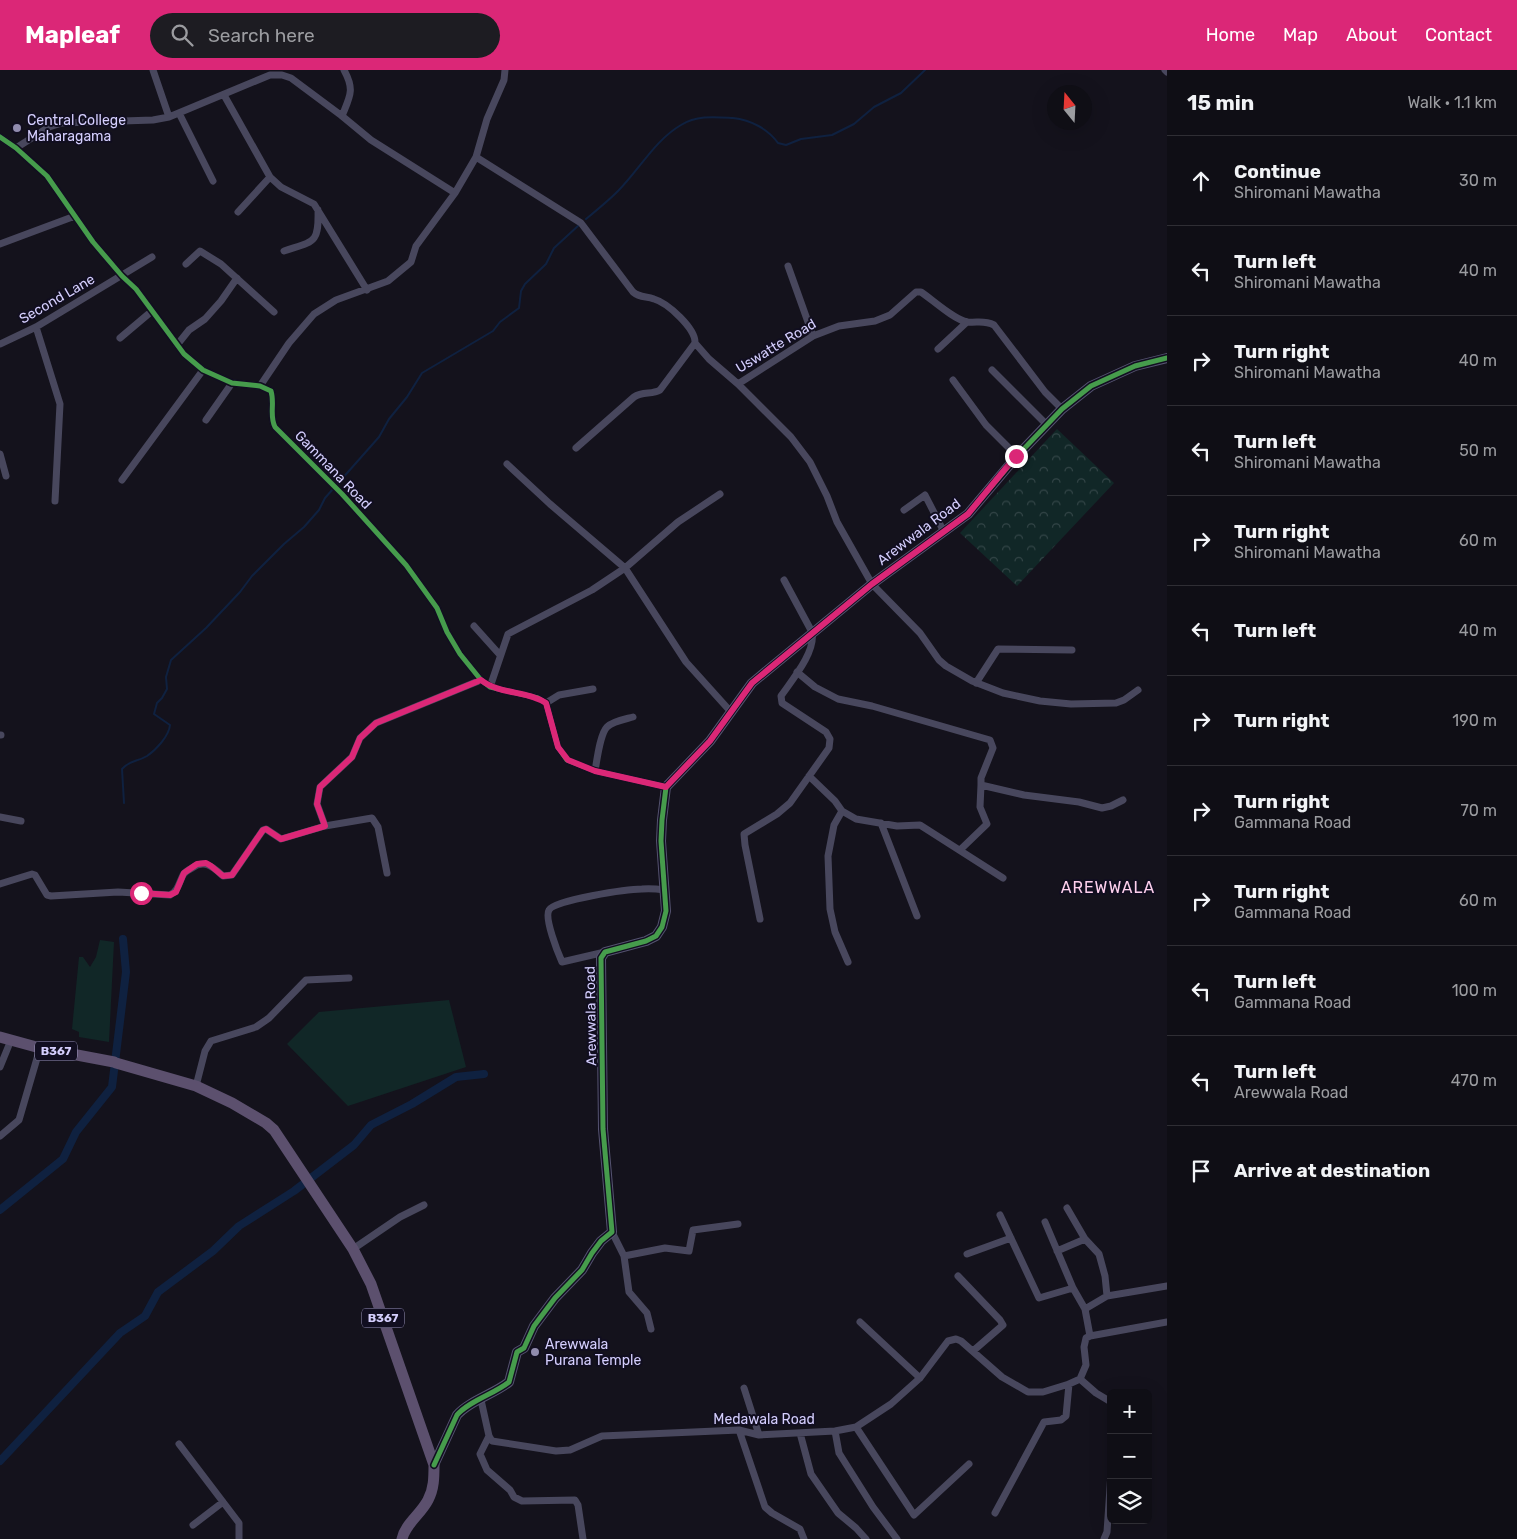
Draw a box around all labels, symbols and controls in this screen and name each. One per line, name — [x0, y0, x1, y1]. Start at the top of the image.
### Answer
search box — [150, 13, 500, 58]
text: Mapleaf — [25, 21, 120, 49]
icon: search — [168, 21, 196, 49]
text: Search here — [208, 24, 315, 47]
text: Home — [1206, 24, 1255, 46]
text: Map — [1283, 24, 1318, 46]
text: About — [1346, 24, 1397, 46]
text: Contact — [1425, 24, 1492, 46]
north arrow — [1047, 85, 1092, 130]
text: 15 min — [1187, 90, 1254, 115]
text: Walk · 1.1 km — [1408, 93, 1497, 112]
place label: Central College Maharagama — [27, 112, 126, 145]
marker: Central College Maharagama — [11, 122, 23, 134]
text: Continue — [1234, 160, 1321, 183]
icon: ahead — [1187, 167, 1215, 195]
text: 30 m — [1459, 171, 1497, 190]
text: Shiromani Mawatha — [1234, 183, 1381, 202]
text: Turn left — [1234, 250, 1316, 273]
icon: left — [1187, 257, 1215, 285]
text: 40 m — [1459, 261, 1497, 280]
street label: Second Lane — [16, 270, 98, 327]
text: Shiromani Mawatha — [1234, 273, 1381, 292]
street label: Uswatte Road — [733, 315, 819, 377]
text: Turn right — [1234, 340, 1329, 363]
icon: right — [1187, 347, 1215, 375]
text: 40 m — [1459, 351, 1497, 370]
text: Shiromani Mawatha — [1234, 363, 1381, 382]
street label: Gammana Road — [291, 427, 375, 513]
text: Turn left — [1234, 430, 1316, 453]
icon: left — [1187, 437, 1215, 465]
text: 50 m — [1459, 441, 1497, 460]
route end — [1005, 445, 1028, 468]
text: Shiromani Mawatha — [1234, 453, 1381, 472]
street label: Arewwala Road — [874, 495, 964, 569]
text: Turn right — [1234, 520, 1329, 543]
icon: right — [1187, 527, 1215, 555]
text: 60 m — [1459, 531, 1497, 550]
text: Shiromani Mawatha — [1234, 543, 1381, 562]
icon: left — [1187, 617, 1215, 645]
text: Turn left — [1234, 619, 1316, 642]
text: 40 m — [1459, 621, 1497, 640]
icon: right — [1187, 707, 1215, 735]
text: Turn right — [1234, 709, 1329, 732]
text: 190 m — [1452, 711, 1497, 730]
text: Turn right — [1234, 790, 1329, 813]
icon: right — [1187, 797, 1215, 825]
text: 70 m — [1460, 801, 1497, 820]
text: Gammana Road — [1234, 813, 1351, 832]
district label: AREWWALA — [1061, 878, 1155, 897]
text: Turn right — [1234, 880, 1329, 903]
route start — [130, 882, 153, 905]
icon: right — [1187, 887, 1215, 915]
text: 60 m — [1459, 891, 1497, 910]
text: Gammana Road — [1234, 903, 1351, 922]
street label: Arewwala Road — [582, 966, 600, 1066]
text: Turn left — [1234, 970, 1316, 993]
icon: left — [1187, 977, 1215, 1005]
text: 100 m — [1452, 981, 1497, 1000]
text: Gammana Road — [1234, 993, 1351, 1012]
road number: B367 — [35, 1041, 77, 1060]
text: Turn left — [1234, 1060, 1316, 1083]
icon: left — [1187, 1067, 1215, 1095]
text: 470 m — [1451, 1071, 1497, 1090]
text: Arewwala Road — [1234, 1083, 1348, 1102]
icon: arrive — [1187, 1157, 1215, 1185]
text: Arrive at destination — [1234, 1159, 1430, 1182]
road number: B367 — [362, 1308, 404, 1328]
place label: Arewwala Purana Temple — [545, 1336, 641, 1369]
marker: Arewwala Purana Temple — [529, 1346, 541, 1358]
map controls — [1107, 1389, 1152, 1524]
button: + — [1107, 1389, 1152, 1434]
street label: Medawala Road — [713, 1411, 815, 1428]
button: − — [1107, 1434, 1152, 1479]
button: layers — [1107, 1479, 1152, 1524]

